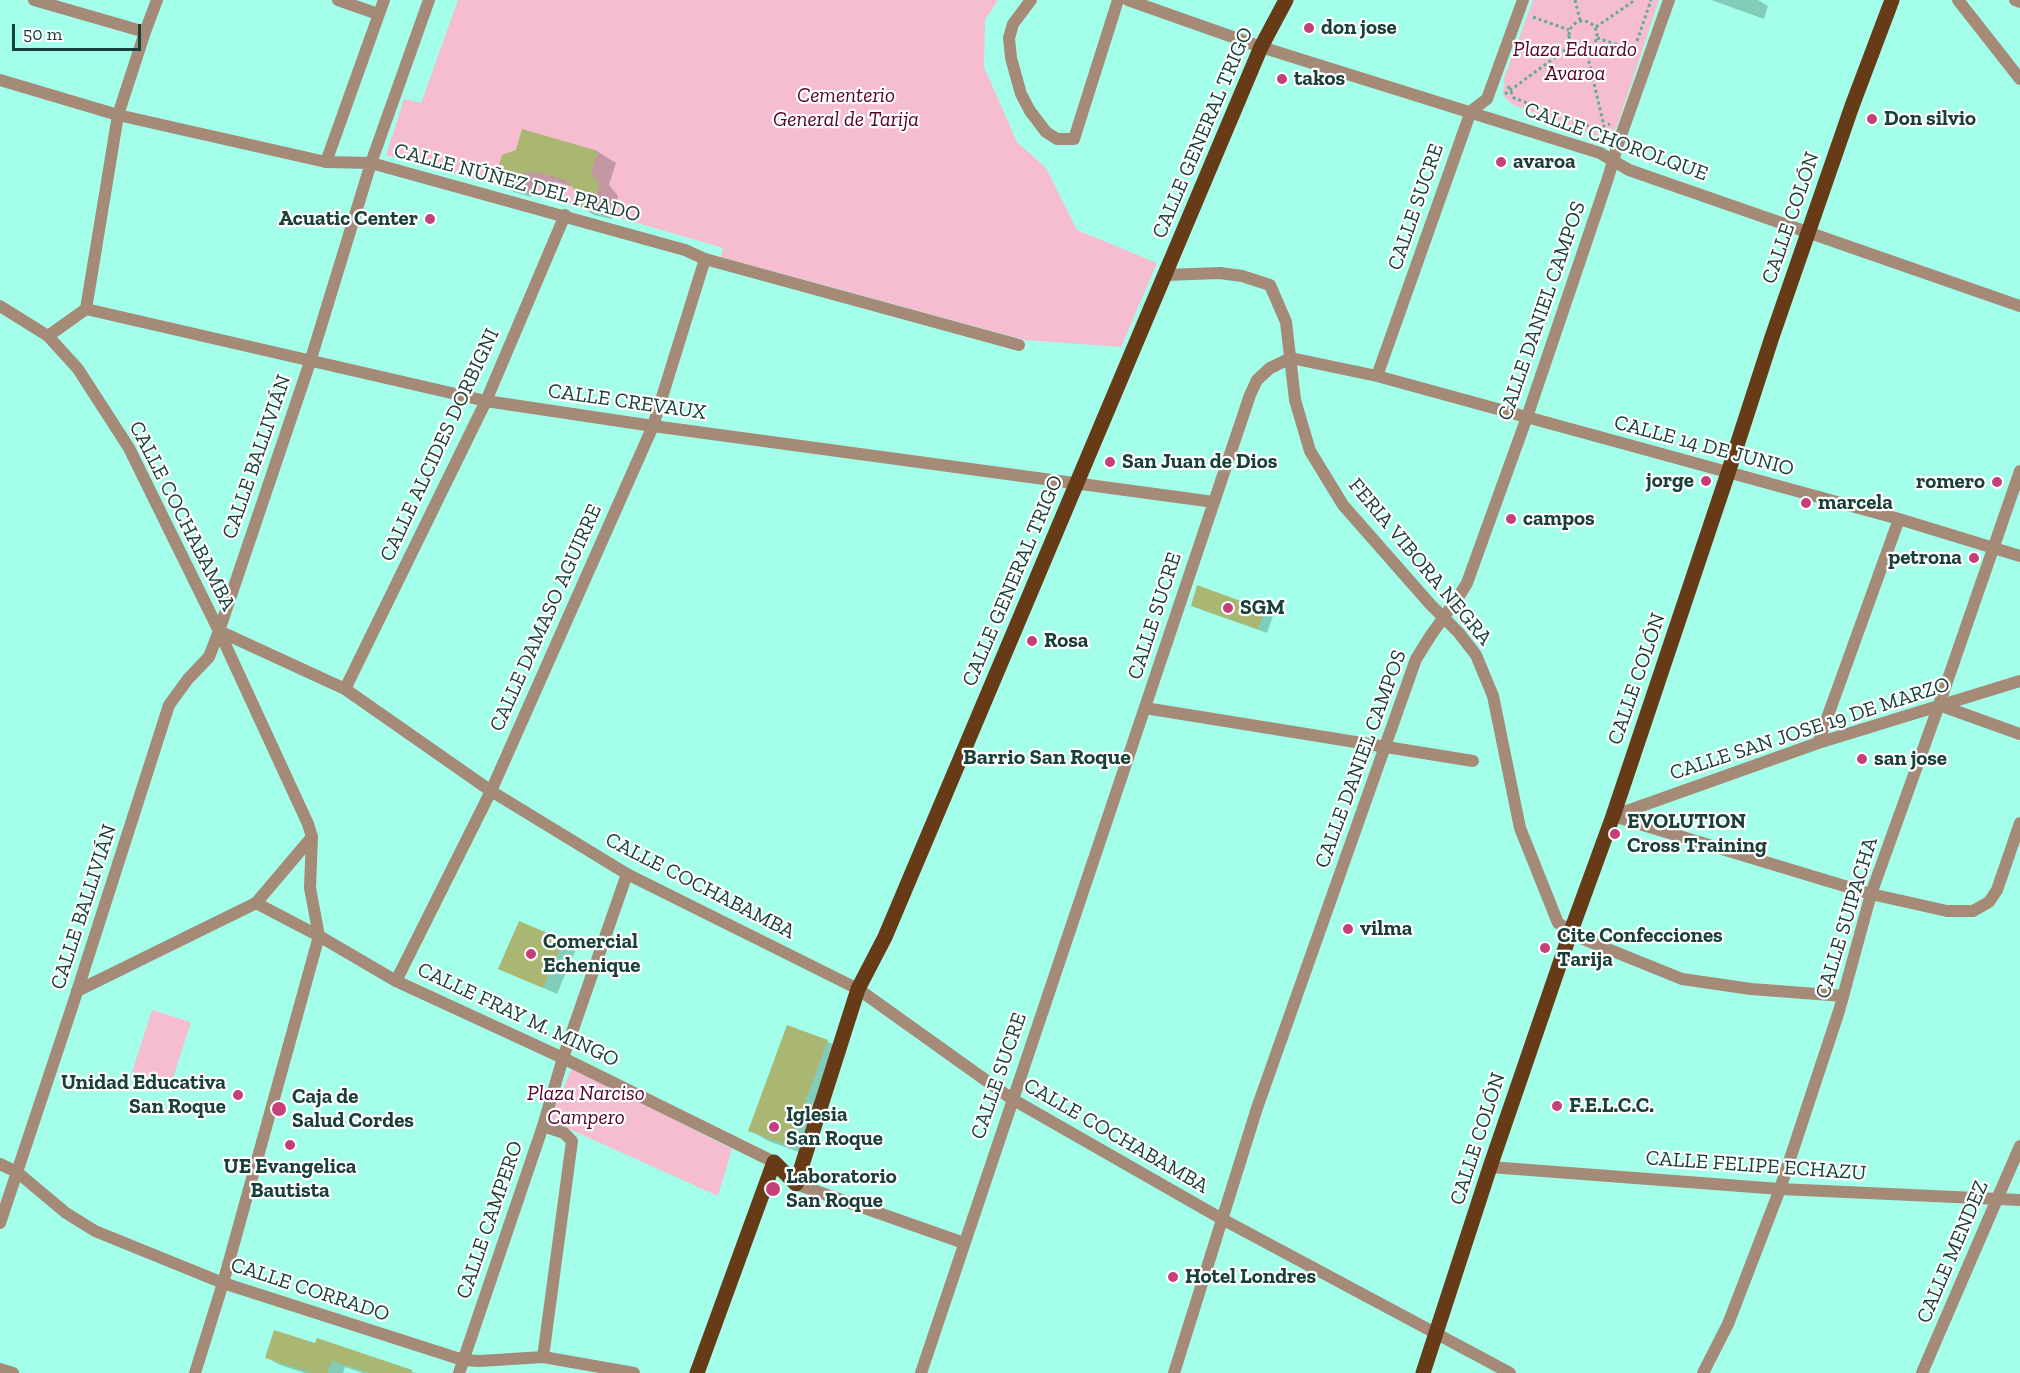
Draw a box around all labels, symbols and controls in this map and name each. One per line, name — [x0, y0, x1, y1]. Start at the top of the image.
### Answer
scale bar — [15, 12, 144, 50]
place label: don jose — [1321, 15, 1397, 41]
marker: don jose — [1302, 21, 1316, 35]
text: 50 m — [23, 23, 62, 45]
street label: CALLE GENERAL TRIGO — [1147, 24, 1259, 242]
park label: Plaza Eduardo Avaroa — [1513, 37, 1637, 87]
place label: takos — [1294, 66, 1345, 92]
marker: takos — [1275, 72, 1289, 86]
park label: Cementerio General de Tarija — [773, 83, 919, 133]
street label: CALLE CHOROLQUE — [1521, 97, 1711, 187]
place label: Don silvio — [1884, 106, 1976, 132]
marker: Don silvio — [1865, 112, 1879, 126]
street label: CALLE NÚÑEZ DEL PRADO — [391, 138, 643, 228]
street label: CALLE SUCRE — [1383, 140, 1449, 274]
place label: avaroa — [1513, 149, 1576, 175]
street label: CALLE COLÓN — [1757, 149, 1825, 287]
marker: avaroa — [1494, 155, 1508, 169]
street label: CALLE DANIEL CAMPOS — [1493, 198, 1591, 424]
place label: Acuatic Center — [279, 206, 418, 232]
marker: Acuatic Center — [423, 212, 437, 226]
street label: CALLE ALCIDES DORBIGNI — [375, 324, 505, 566]
street label: CALLE BALLIVIÁN — [217, 371, 297, 543]
street label: CALLE CREVAUX — [546, 378, 708, 426]
street label: CALLE 14 DE JUNIO — [1611, 410, 1797, 482]
street label: CALLE COCHABAMBA — [123, 417, 241, 615]
place label: San Juan de Dios — [1122, 449, 1277, 475]
marker: San Juan de Dios — [1103, 455, 1117, 469]
place label: jorge — [1646, 468, 1694, 494]
place label: romero — [1916, 469, 1985, 495]
street label: CALLE GENERAL TRIGO — [957, 472, 1069, 690]
street label: FERIA VIBORA NEGRA — [1343, 473, 1497, 651]
marker: jorge — [1699, 474, 1713, 488]
marker: romero — [1990, 475, 2004, 489]
place label: marcela — [1818, 490, 1893, 516]
marker: marcela — [1799, 496, 1813, 510]
street label: CALLE DAMASO AGUIRRE — [484, 500, 608, 736]
place label: campos — [1523, 506, 1595, 532]
marker: campos — [1504, 512, 1518, 526]
place label: petrona — [1888, 545, 1962, 571]
street label: CALLE SUCRE — [1123, 549, 1187, 683]
marker: petrona — [1967, 551, 1981, 565]
place label: SGM — [1240, 595, 1285, 621]
marker: SGM — [1221, 601, 1235, 615]
street label: CALLE COLÓN — [1603, 610, 1671, 748]
place label: Rosa — [1044, 628, 1088, 654]
marker: Rosa — [1025, 634, 1039, 648]
street label: CALLE DANIEL CAMPOS — [1310, 647, 1412, 871]
street label: CALLE SAN JOSE 19 DE MARZO — [1667, 672, 1953, 786]
district label: Barrio San Roque — [963, 745, 1131, 771]
place label: san jose — [1874, 746, 1947, 772]
marker: san jose — [1855, 752, 1869, 766]
place label: EVOLUTION Cross Training — [1627, 809, 1767, 859]
street label: CALLE BALLIVIÁN — [45, 821, 123, 993]
street label: CALLE COCHABAMBA — [601, 827, 799, 945]
marker: EVOLUTION Cross Training — [1608, 827, 1622, 841]
street label: CALLE SUIPACHA — [1810, 834, 1884, 1002]
place label: vilma — [1360, 916, 1412, 942]
marker: vilma — [1341, 922, 1355, 936]
place label: Cite Confecciones Tarija — [1557, 923, 1723, 973]
place label: Comercial Echenique — [543, 929, 640, 979]
marker: Cite Confecciones Tarija — [1538, 941, 1552, 955]
marker: Comercial Echenique — [524, 947, 538, 961]
street label: CALLE FRAY M. MINGO — [413, 957, 623, 1073]
street label: CALLE SUCRE — [966, 1009, 1032, 1143]
place label: Unidad Educativa San Roque — [61, 1070, 226, 1120]
street label: CALLE COLÓN — [1445, 1070, 1511, 1208]
street label: CALLE COCHABAMBA — [1019, 1073, 1213, 1199]
park label: Plaza Narciso Campero — [527, 1081, 645, 1131]
place label: Caja de Salud Cordes — [292, 1084, 414, 1134]
marker: Unidad Educativa San Roque — [231, 1088, 245, 1102]
place label: F.E.L.C.C. — [1569, 1093, 1654, 1119]
marker: F.E.L.C.C. — [1550, 1099, 1564, 1113]
marker: Caja de Salud Cordes — [270, 1100, 288, 1118]
place label: Iglesia San Roque — [786, 1102, 883, 1152]
marker: Iglesia San Roque — [767, 1120, 781, 1134]
marker: UE Evangelica Bautista — [283, 1138, 297, 1152]
street label: CALLE CAMPERO — [451, 1138, 529, 1302]
street label: CALLE FELIPE ECHAZU — [1645, 1146, 1867, 1186]
place label: UE Evangelica Bautista — [224, 1154, 356, 1204]
place label: Laboratorio San Roque — [786, 1164, 897, 1214]
street label: CALLE MENDEZ — [1912, 1177, 1994, 1327]
marker: Laboratorio San Roque — [764, 1180, 782, 1198]
street label: CALLE CORRADO — [227, 1252, 393, 1328]
place label: Hotel Londres — [1185, 1264, 1316, 1290]
marker: Hotel Londres — [1166, 1270, 1180, 1284]

